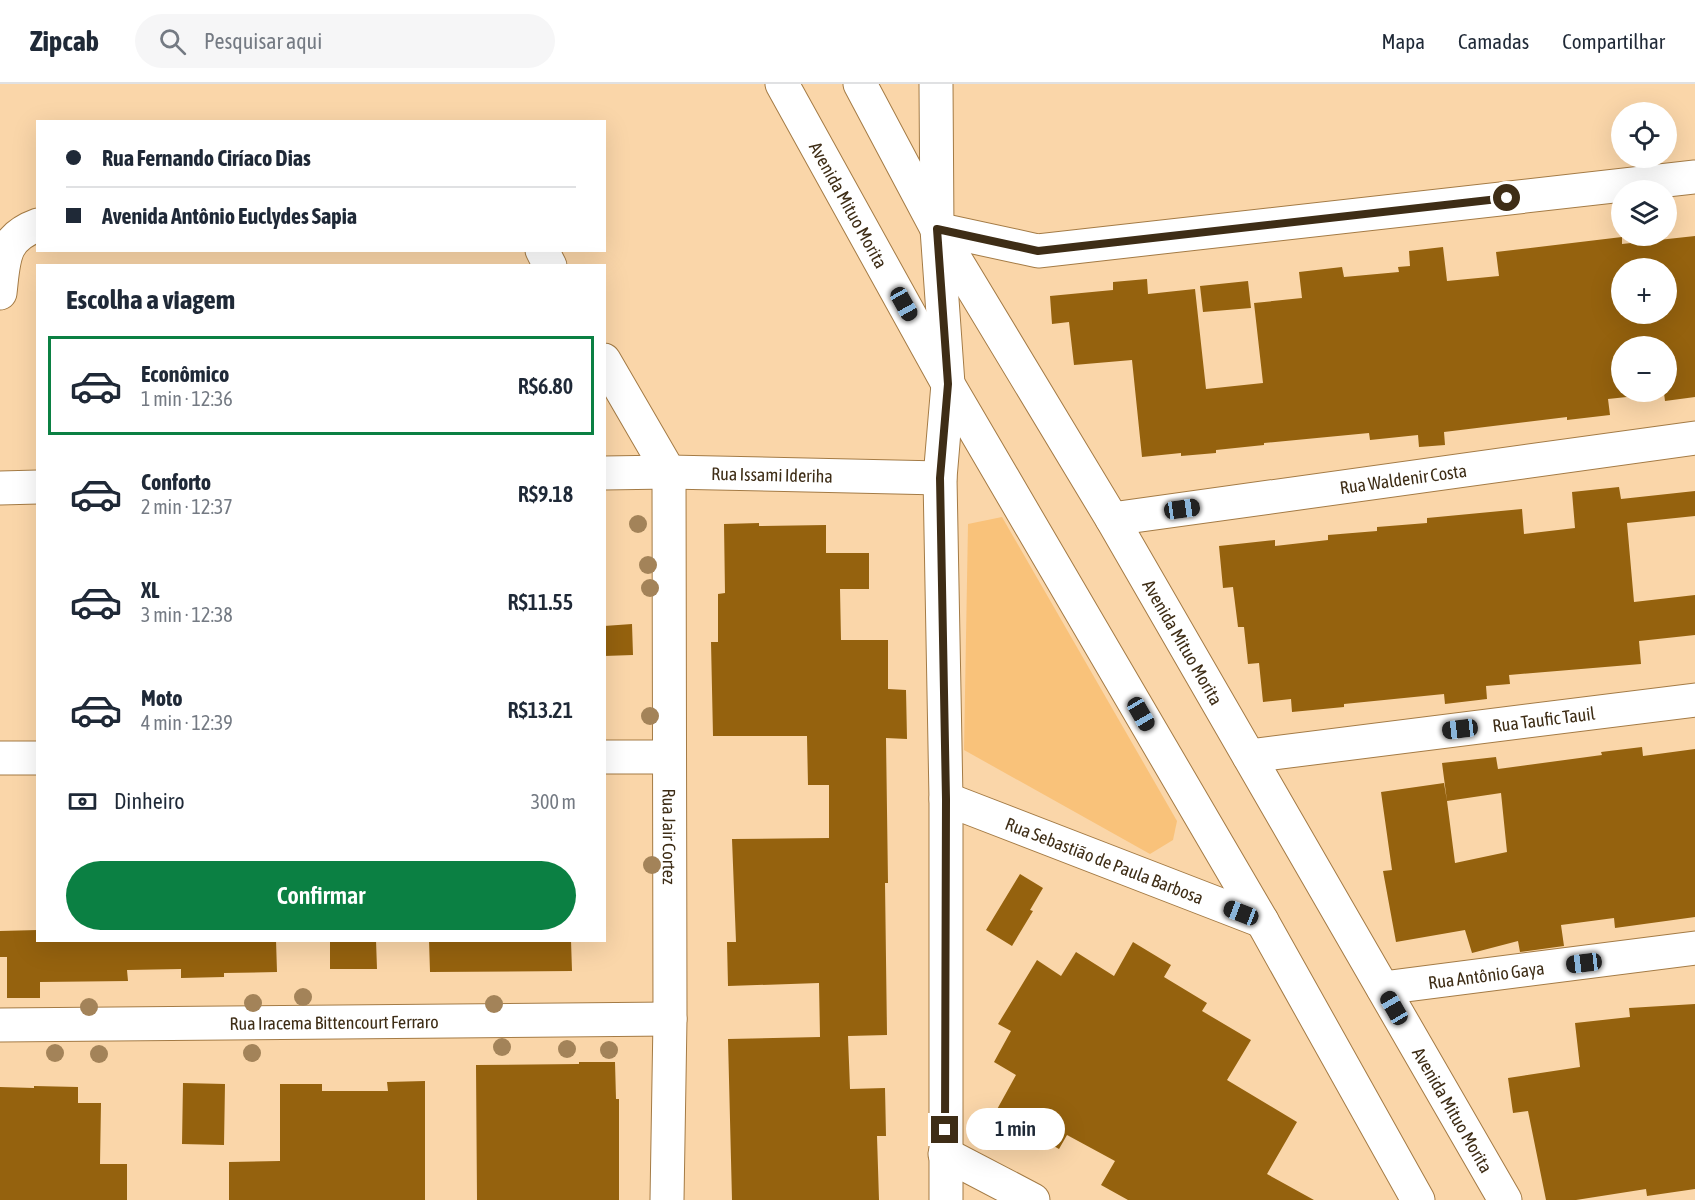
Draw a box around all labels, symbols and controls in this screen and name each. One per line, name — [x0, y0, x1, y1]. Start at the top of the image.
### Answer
search box — [135, 14, 555, 68]
text: Zipcab — [30, 25, 99, 57]
icon: search — [156, 25, 189, 58]
text: Pesquisar aqui — [204, 28, 322, 54]
text: Mapa — [1381, 29, 1425, 53]
text: Camadas — [1458, 29, 1529, 53]
text: Compartilhar — [1562, 29, 1665, 53]
map controls — [1611, 102, 1677, 402]
button: locate — [1611, 102, 1677, 168]
street label: Avenida Mituo Morita — [805, 138, 892, 272]
text: Rua Fernando Ciríaco Dias — [102, 145, 311, 171]
button: layers — [1611, 180, 1677, 246]
route start — [1493, 184, 1520, 211]
text: Avenida Antônio Euclydes Sapia — [102, 203, 357, 229]
button: + — [1611, 258, 1677, 324]
text: Escolha a viagem — [66, 284, 235, 315]
car — [887, 284, 921, 324]
button: − — [1611, 336, 1677, 402]
icon: car — [69, 359, 123, 413]
text: Econômico — [141, 361, 229, 387]
text: R$6.80 — [518, 373, 573, 399]
text: 1 min · 12:36 — [141, 387, 233, 410]
street label: Rua Waldenir Costa — [1338, 459, 1468, 498]
street label: Rua Issami Ideriha — [711, 462, 833, 486]
icon: car — [69, 467, 123, 521]
text: Conforto — [141, 469, 211, 495]
text: R$9.18 — [518, 481, 573, 507]
text: 2 min · 12:37 — [141, 495, 233, 518]
car — [1163, 498, 1201, 520]
icon: car — [69, 575, 123, 629]
street label: Avenida Mituo Morita — [1139, 576, 1227, 708]
text: XL — [141, 577, 159, 603]
text: R$11.55 — [507, 589, 573, 615]
text: 3 min · 12:38 — [141, 603, 233, 626]
icon: car — [69, 683, 123, 737]
text: Moto — [141, 685, 183, 711]
car — [1124, 694, 1158, 734]
text: R$13.21 — [507, 697, 573, 723]
street label: Rua Taufic Tauil — [1491, 702, 1596, 736]
text: 4 min · 12:39 — [141, 711, 233, 734]
car — [1441, 718, 1479, 740]
icon: cash — [66, 785, 99, 818]
text: Dinheiro — [114, 788, 185, 814]
street label: Rua Jair Cortez — [659, 788, 680, 885]
text: 300 m — [531, 790, 576, 813]
street label: Rua Sebastião de Paula Barbosa — [1003, 813, 1207, 908]
button: Confirmar — [66, 861, 576, 930]
car — [1221, 898, 1261, 928]
car — [1565, 952, 1603, 974]
street label: Rua Antônio Gaya — [1427, 957, 1545, 993]
car — [1377, 988, 1411, 1028]
street label: Rua Iracema Bittencourt Ferraro — [229, 1011, 439, 1033]
street label: Avenida Mituo Morita — [1409, 1043, 1497, 1176]
callout: 1 min — [966, 1109, 1065, 1151]
route end — [931, 1116, 958, 1143]
text: 1 min — [995, 1117, 1036, 1140]

